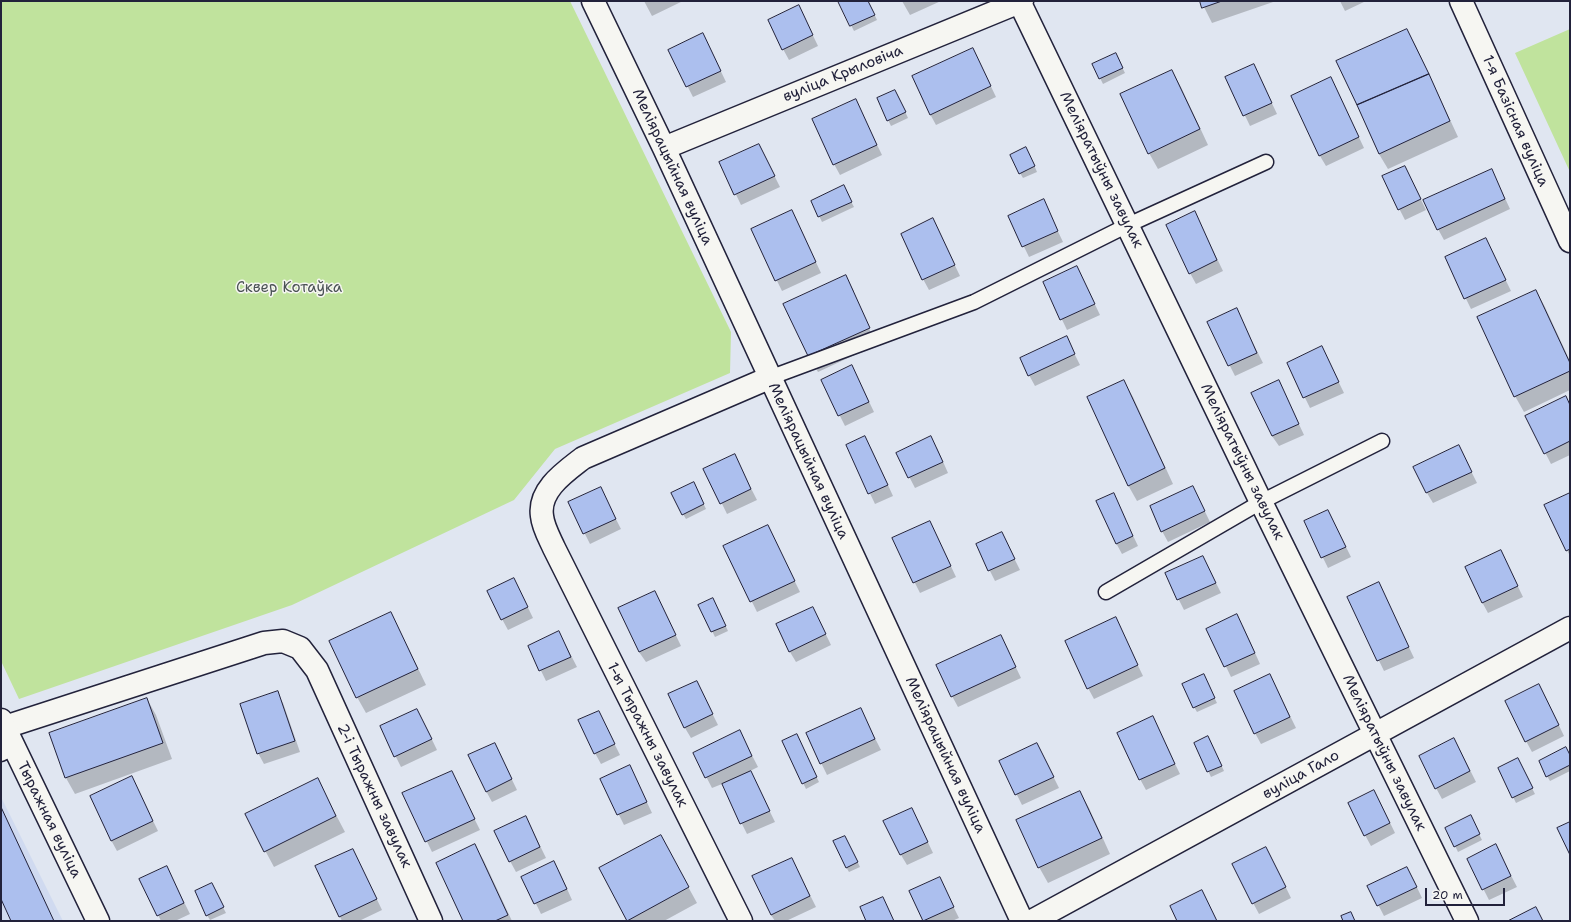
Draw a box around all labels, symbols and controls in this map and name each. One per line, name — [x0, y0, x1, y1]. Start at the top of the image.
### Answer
street label: вуліца Крыловіча — [780, 42, 906, 106]
street label: 1-я Базісная вуліца — [1478, 52, 1552, 190]
street label: Меліярацыйная вуліца — [628, 86, 716, 248]
street label: Меліяратыўны завулак — [1055, 89, 1147, 251]
park label: Сквер Котаўка — [236, 279, 342, 297]
street label: Меліярацыйная вуліца — [764, 380, 852, 542]
street label: Меліяратыўны завулак — [1196, 381, 1288, 543]
street label: 1-ы Тыражны завулак — [603, 660, 691, 810]
street label: Меліяратыўны завулак — [1338, 672, 1430, 834]
street label: Меліярацыйная вуліца — [901, 674, 989, 836]
street label: 2-і Тыражны завулак — [333, 721, 415, 871]
street label: вуліца Гало — [1259, 746, 1343, 804]
street label: Тыражная вуліца — [13, 759, 85, 881]
scale bar — [1427, 880, 1507, 906]
text: 20 m — [1432, 887, 1463, 903]

